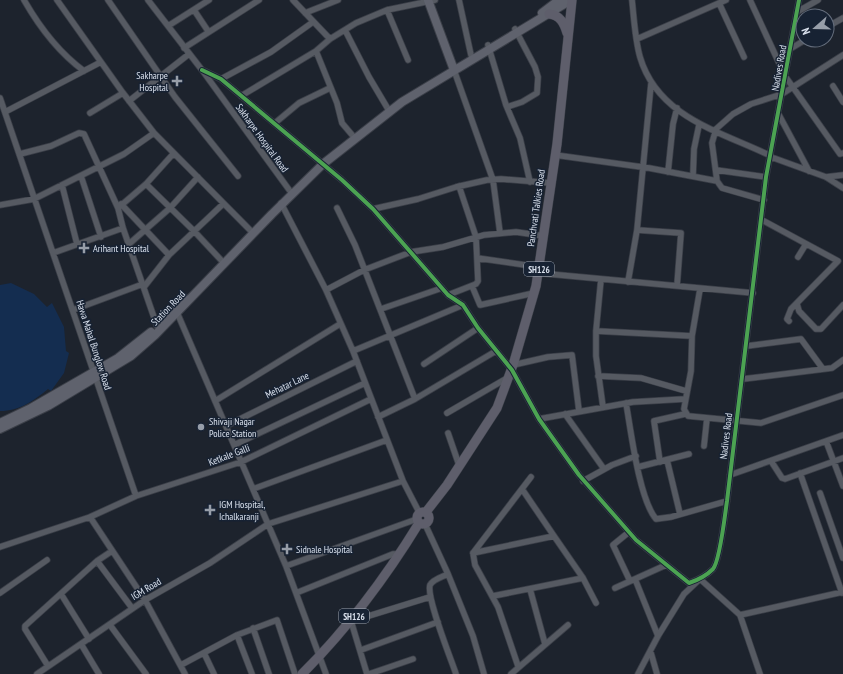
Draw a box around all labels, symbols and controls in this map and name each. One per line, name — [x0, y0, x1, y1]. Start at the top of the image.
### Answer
north arrow — [795, 8, 835, 48]
text: N — [798, 26, 813, 37]
street label: Nadives Road — [769, 44, 789, 92]
place label: Sakharpe Hospital — [136, 69, 169, 94]
marker: Sakharpe Hospital — [171, 75, 183, 87]
street label: Sakharpe Hospital Road — [233, 101, 291, 175]
street label: Panchvati Talkies Road — [524, 168, 548, 248]
marker: Arihant Hospital — [78, 242, 90, 254]
place label: Arihant Hospital — [93, 242, 150, 255]
road number: SH126 — [524, 262, 554, 276]
street label: Station Road — [148, 288, 188, 328]
street label: Hawa Mahal Bunglow Road — [73, 298, 115, 392]
street label: Mehatar Lane — [263, 369, 311, 401]
street label: Nadives Road — [717, 412, 735, 460]
place label: Shivaji Nagar Police Station — [209, 415, 256, 440]
marker: Shivaji Nagar Police Station — [196, 422, 206, 432]
street label: Ketkale Galli — [206, 441, 252, 469]
place label: IGM Hospital, Ichalkaranji — [219, 498, 265, 523]
marker: IGM Hospital, Ichalkaranji — [204, 504, 216, 516]
marker: Sidnale Hospital — [281, 543, 293, 555]
place label: Sidnale Hospital — [296, 543, 353, 556]
street label: IGM Road — [129, 575, 163, 603]
road number: SH126 — [339, 609, 369, 623]

